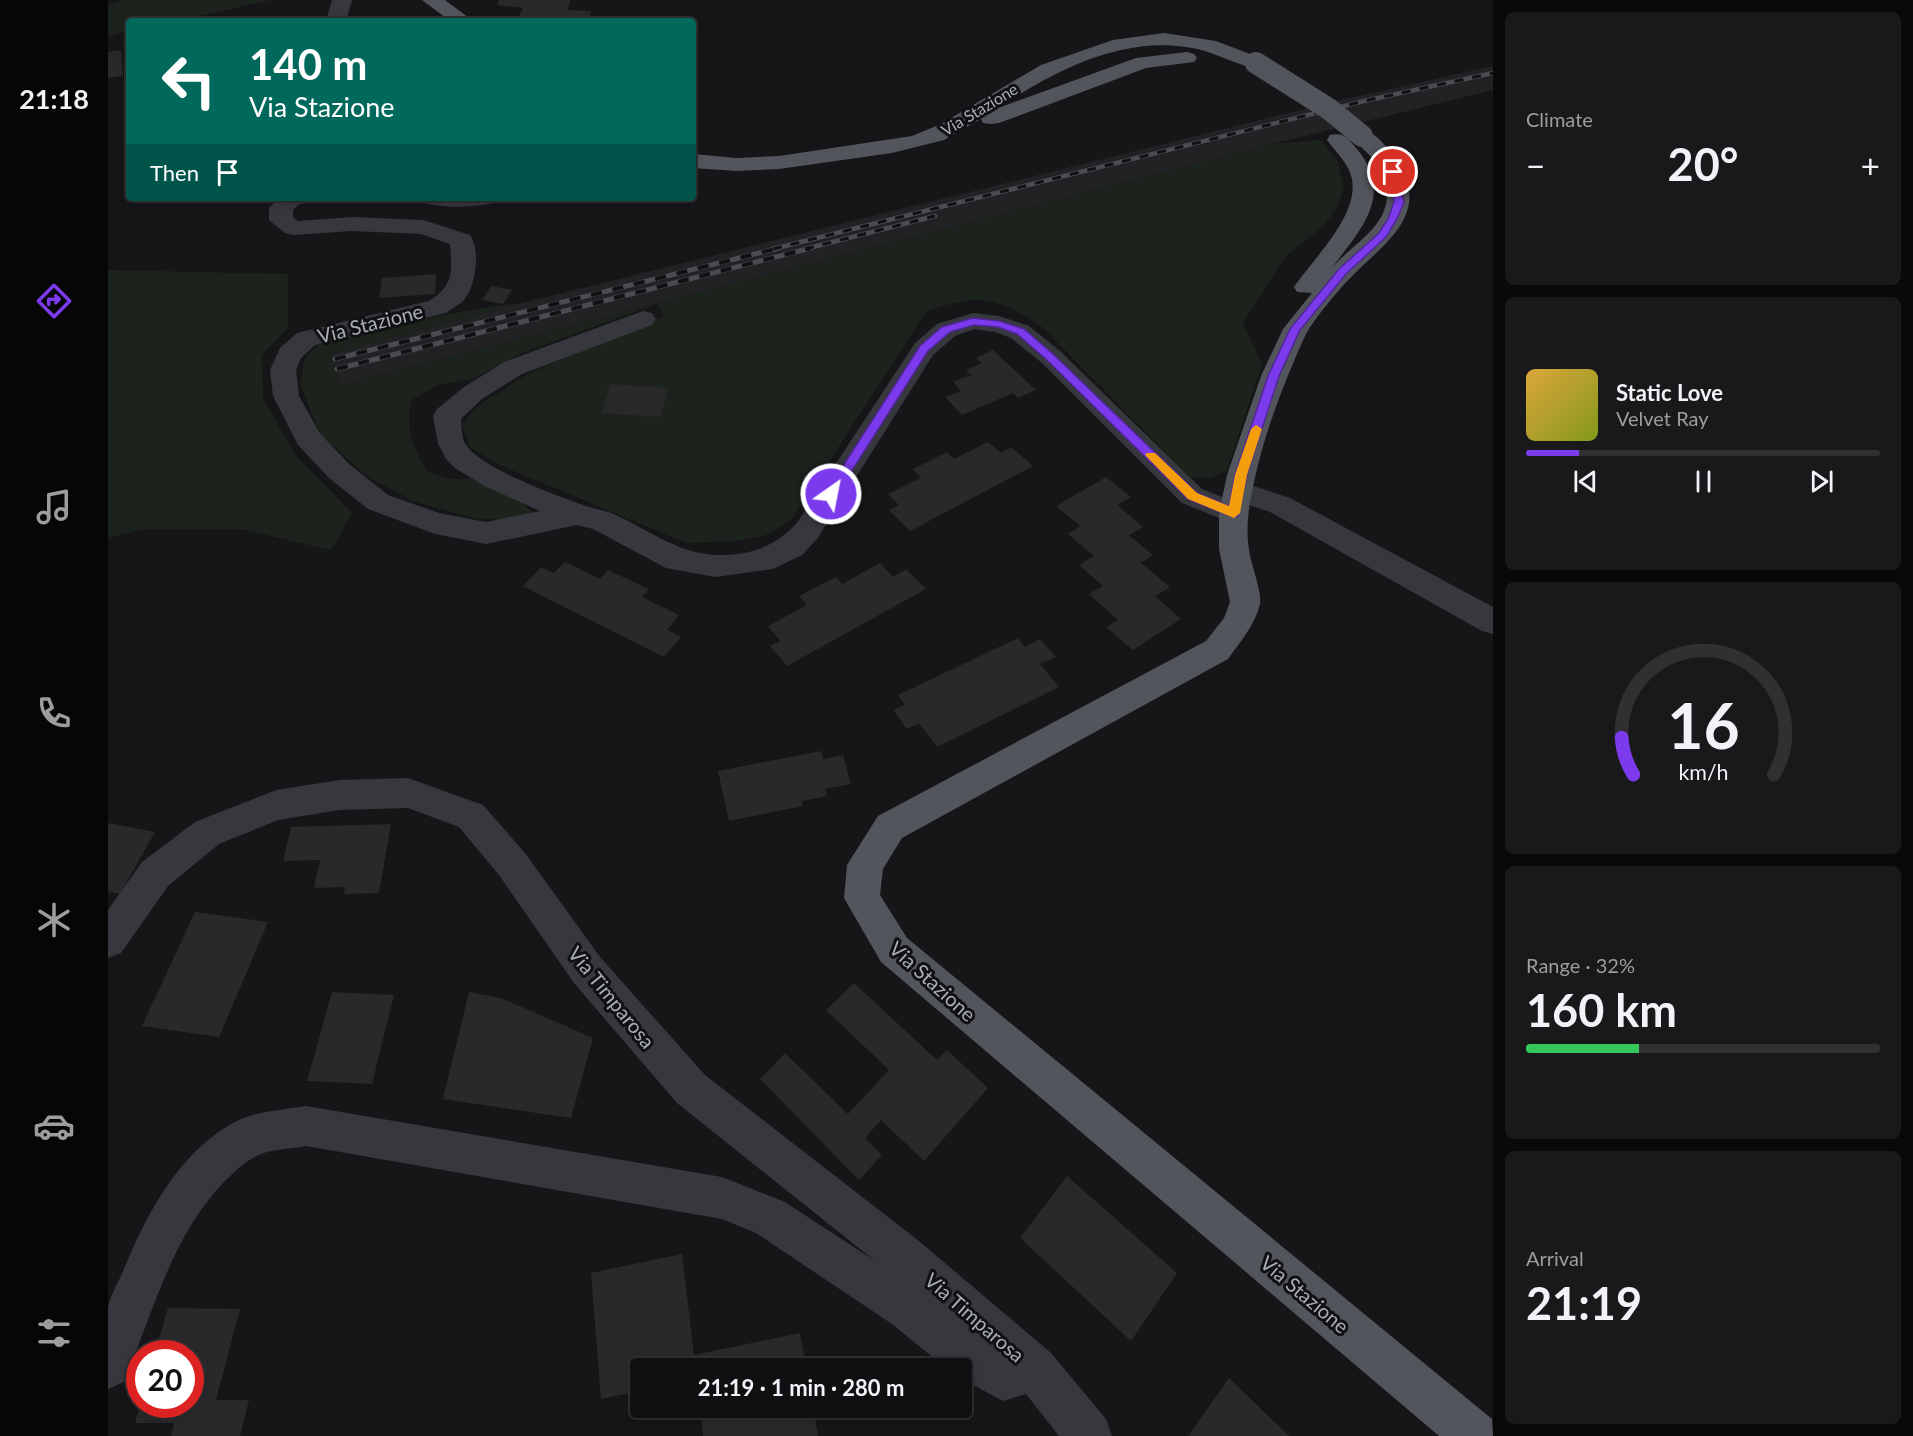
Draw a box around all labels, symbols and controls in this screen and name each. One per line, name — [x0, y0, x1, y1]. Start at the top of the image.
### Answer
text: 140 m — [249, 39, 367, 89]
icon: left — [150, 42, 228, 120]
street label: Via Stazione — [937, 79, 1021, 139]
text: 21:18 — [19, 82, 89, 115]
text: Via Stazione — [249, 90, 395, 123]
text: Climate — [1526, 107, 1593, 131]
text: 20° — [1668, 137, 1738, 191]
text: − — [1526, 145, 1545, 185]
text: + — [1861, 145, 1880, 185]
pin — [1367, 146, 1418, 197]
icon: arrive — [1376, 155, 1409, 188]
icon: arrive — [211, 156, 244, 189]
text: Then — [150, 159, 199, 186]
icon: directions — [33, 280, 75, 322]
street label: Via Stazione — [315, 298, 425, 348]
text: Static Love — [1616, 379, 1723, 406]
text: Velvet Ray — [1616, 406, 1709, 430]
position arrow — [799, 462, 863, 526]
icon: previous — [1569, 465, 1602, 498]
icon: pause — [1687, 465, 1720, 498]
icon: next — [1805, 465, 1838, 498]
icon: music — [33, 486, 75, 528]
text: 16 — [1667, 687, 1739, 762]
icon: phone — [33, 692, 75, 734]
text: km/h — [1678, 759, 1728, 785]
icon: climate — [33, 899, 75, 941]
street label: Via Stazione — [885, 936, 981, 1026]
street label: Via Timparosa — [564, 941, 660, 1053]
text: Range · 32% — [1526, 953, 1635, 977]
text: 160 km — [1526, 983, 1677, 1037]
icon: car — [33, 1105, 75, 1147]
text: Arrival — [1526, 1246, 1584, 1270]
street label: Via Stazione — [1256, 1250, 1354, 1338]
street label: Via Timparosa — [920, 1267, 1030, 1367]
text: 21:19 — [1526, 1276, 1642, 1330]
icon: filters — [33, 1312, 75, 1354]
speed limit sign: 20 — [126, 1340, 204, 1418]
text: 21:19 · 1 min · 280 m — [698, 1374, 904, 1401]

